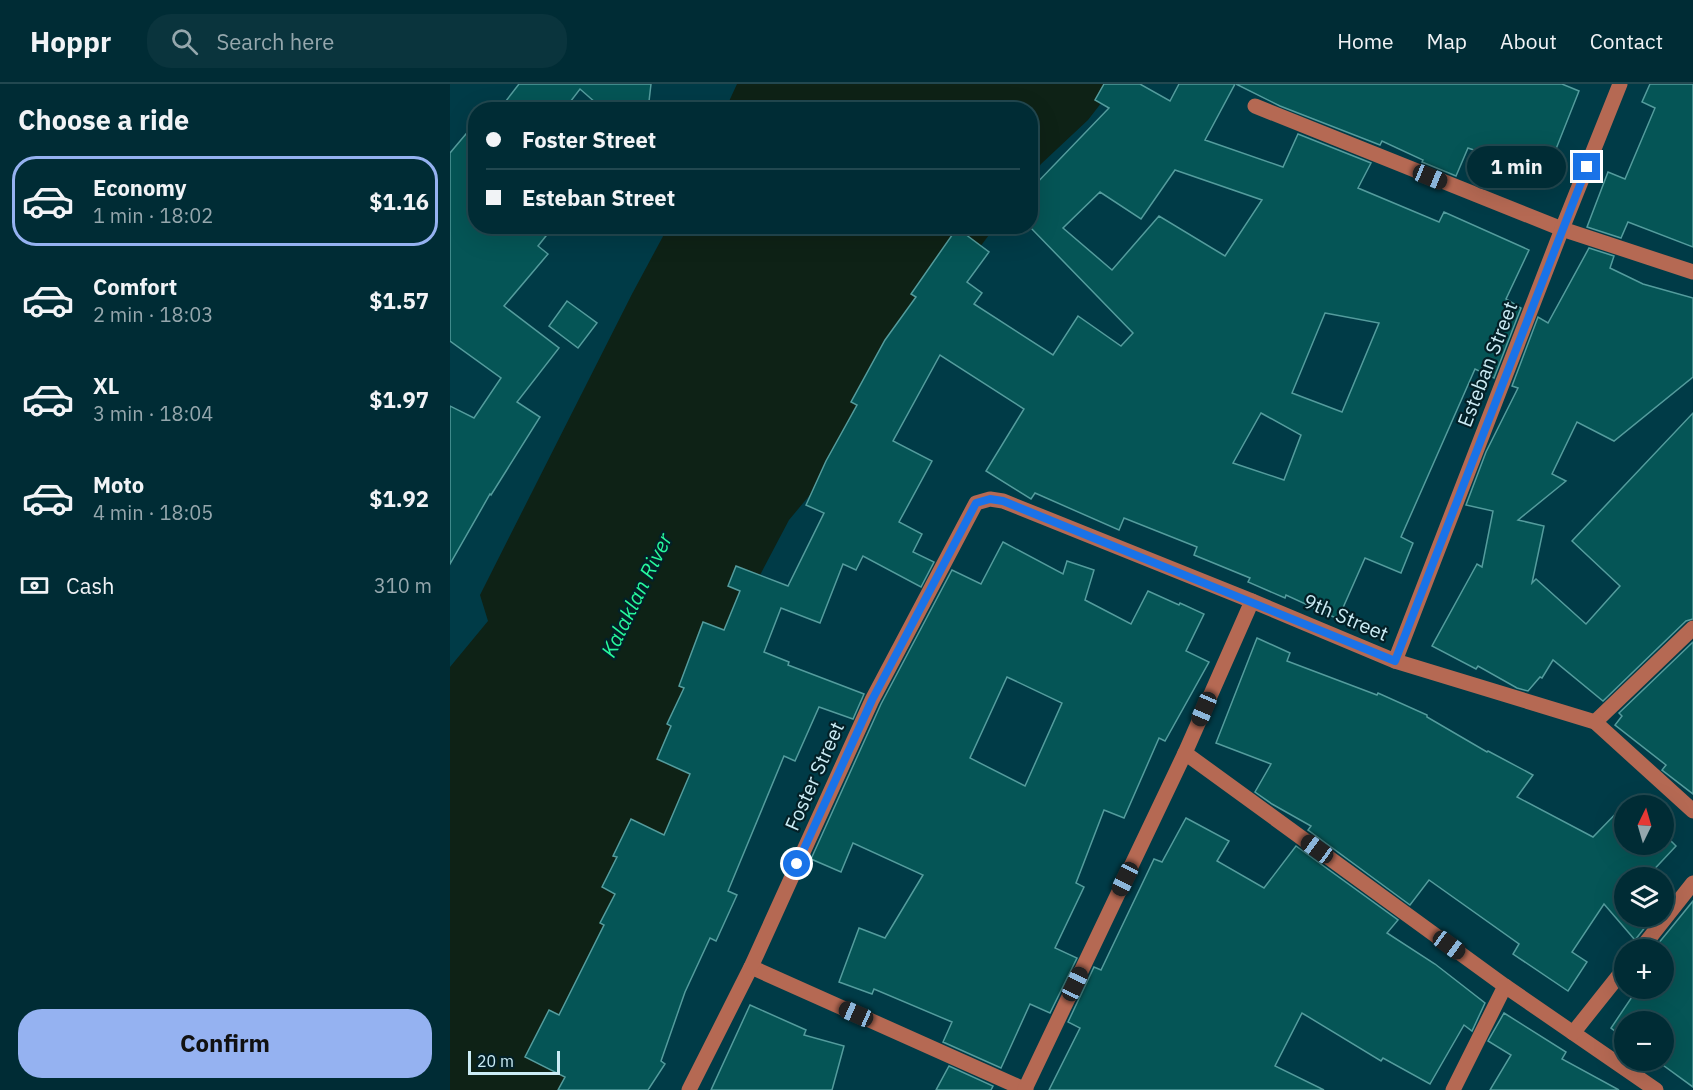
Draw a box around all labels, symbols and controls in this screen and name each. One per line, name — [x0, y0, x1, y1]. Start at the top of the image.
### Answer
search box — [147, 14, 567, 68]
text: Hoppr — [30, 23, 111, 60]
icon: search — [168, 25, 201, 58]
text: Search here — [216, 27, 334, 56]
text: Home — [1337, 27, 1394, 55]
text: Map — [1427, 27, 1467, 55]
text: About — [1500, 27, 1557, 55]
text: Contact — [1590, 27, 1663, 55]
text: Choose a ride — [18, 102, 189, 137]
text: Foster Street — [522, 125, 656, 154]
callout: 1 min — [1467, 146, 1566, 188]
text: 1 min — [1490, 153, 1543, 180]
route end — [1573, 153, 1600, 180]
car — [1410, 162, 1450, 192]
text: Economy — [93, 173, 187, 202]
icon: car — [21, 174, 75, 228]
text: Esteban Street — [522, 183, 675, 212]
text: $1.16 — [369, 187, 429, 216]
text: 1 min · 18:02 — [93, 202, 213, 229]
text: Comfort — [93, 272, 177, 301]
icon: car — [21, 273, 75, 327]
text: $1.57 — [369, 286, 429, 315]
street label: Esteban Street — [1451, 297, 1523, 431]
text: 2 min · 18:03 — [93, 301, 213, 328]
text: XL — [93, 371, 119, 400]
icon: car — [21, 372, 75, 426]
text: $1.97 — [369, 385, 429, 414]
text: 3 min · 18:04 — [93, 400, 213, 427]
text: Moto — [93, 470, 144, 499]
icon: car — [21, 471, 75, 525]
text: $1.92 — [369, 484, 429, 513]
text: 4 min · 18:05 — [93, 499, 213, 526]
water label: Kalaklan River — [594, 527, 679, 662]
icon: cash — [18, 569, 51, 602]
text: Cash — [66, 571, 115, 600]
text: 310 m — [374, 572, 432, 599]
street label: 9th Street — [1299, 587, 1393, 647]
car — [1189, 689, 1219, 729]
street label: Foster Street — [778, 717, 850, 835]
north arrow — [1614, 795, 1674, 855]
map controls — [1614, 795, 1674, 1071]
car — [1297, 831, 1337, 867]
route start — [783, 850, 810, 877]
car — [1109, 859, 1141, 899]
button: layers — [1614, 867, 1674, 927]
car — [1429, 927, 1469, 963]
button: + — [1614, 939, 1674, 999]
car — [1059, 964, 1091, 1004]
car — [836, 998, 876, 1030]
button: Confirm — [18, 1009, 432, 1078]
button: − — [1614, 1011, 1674, 1071]
scale bar — [468, 1048, 560, 1076]
text: 20 m — [477, 1051, 514, 1071]

